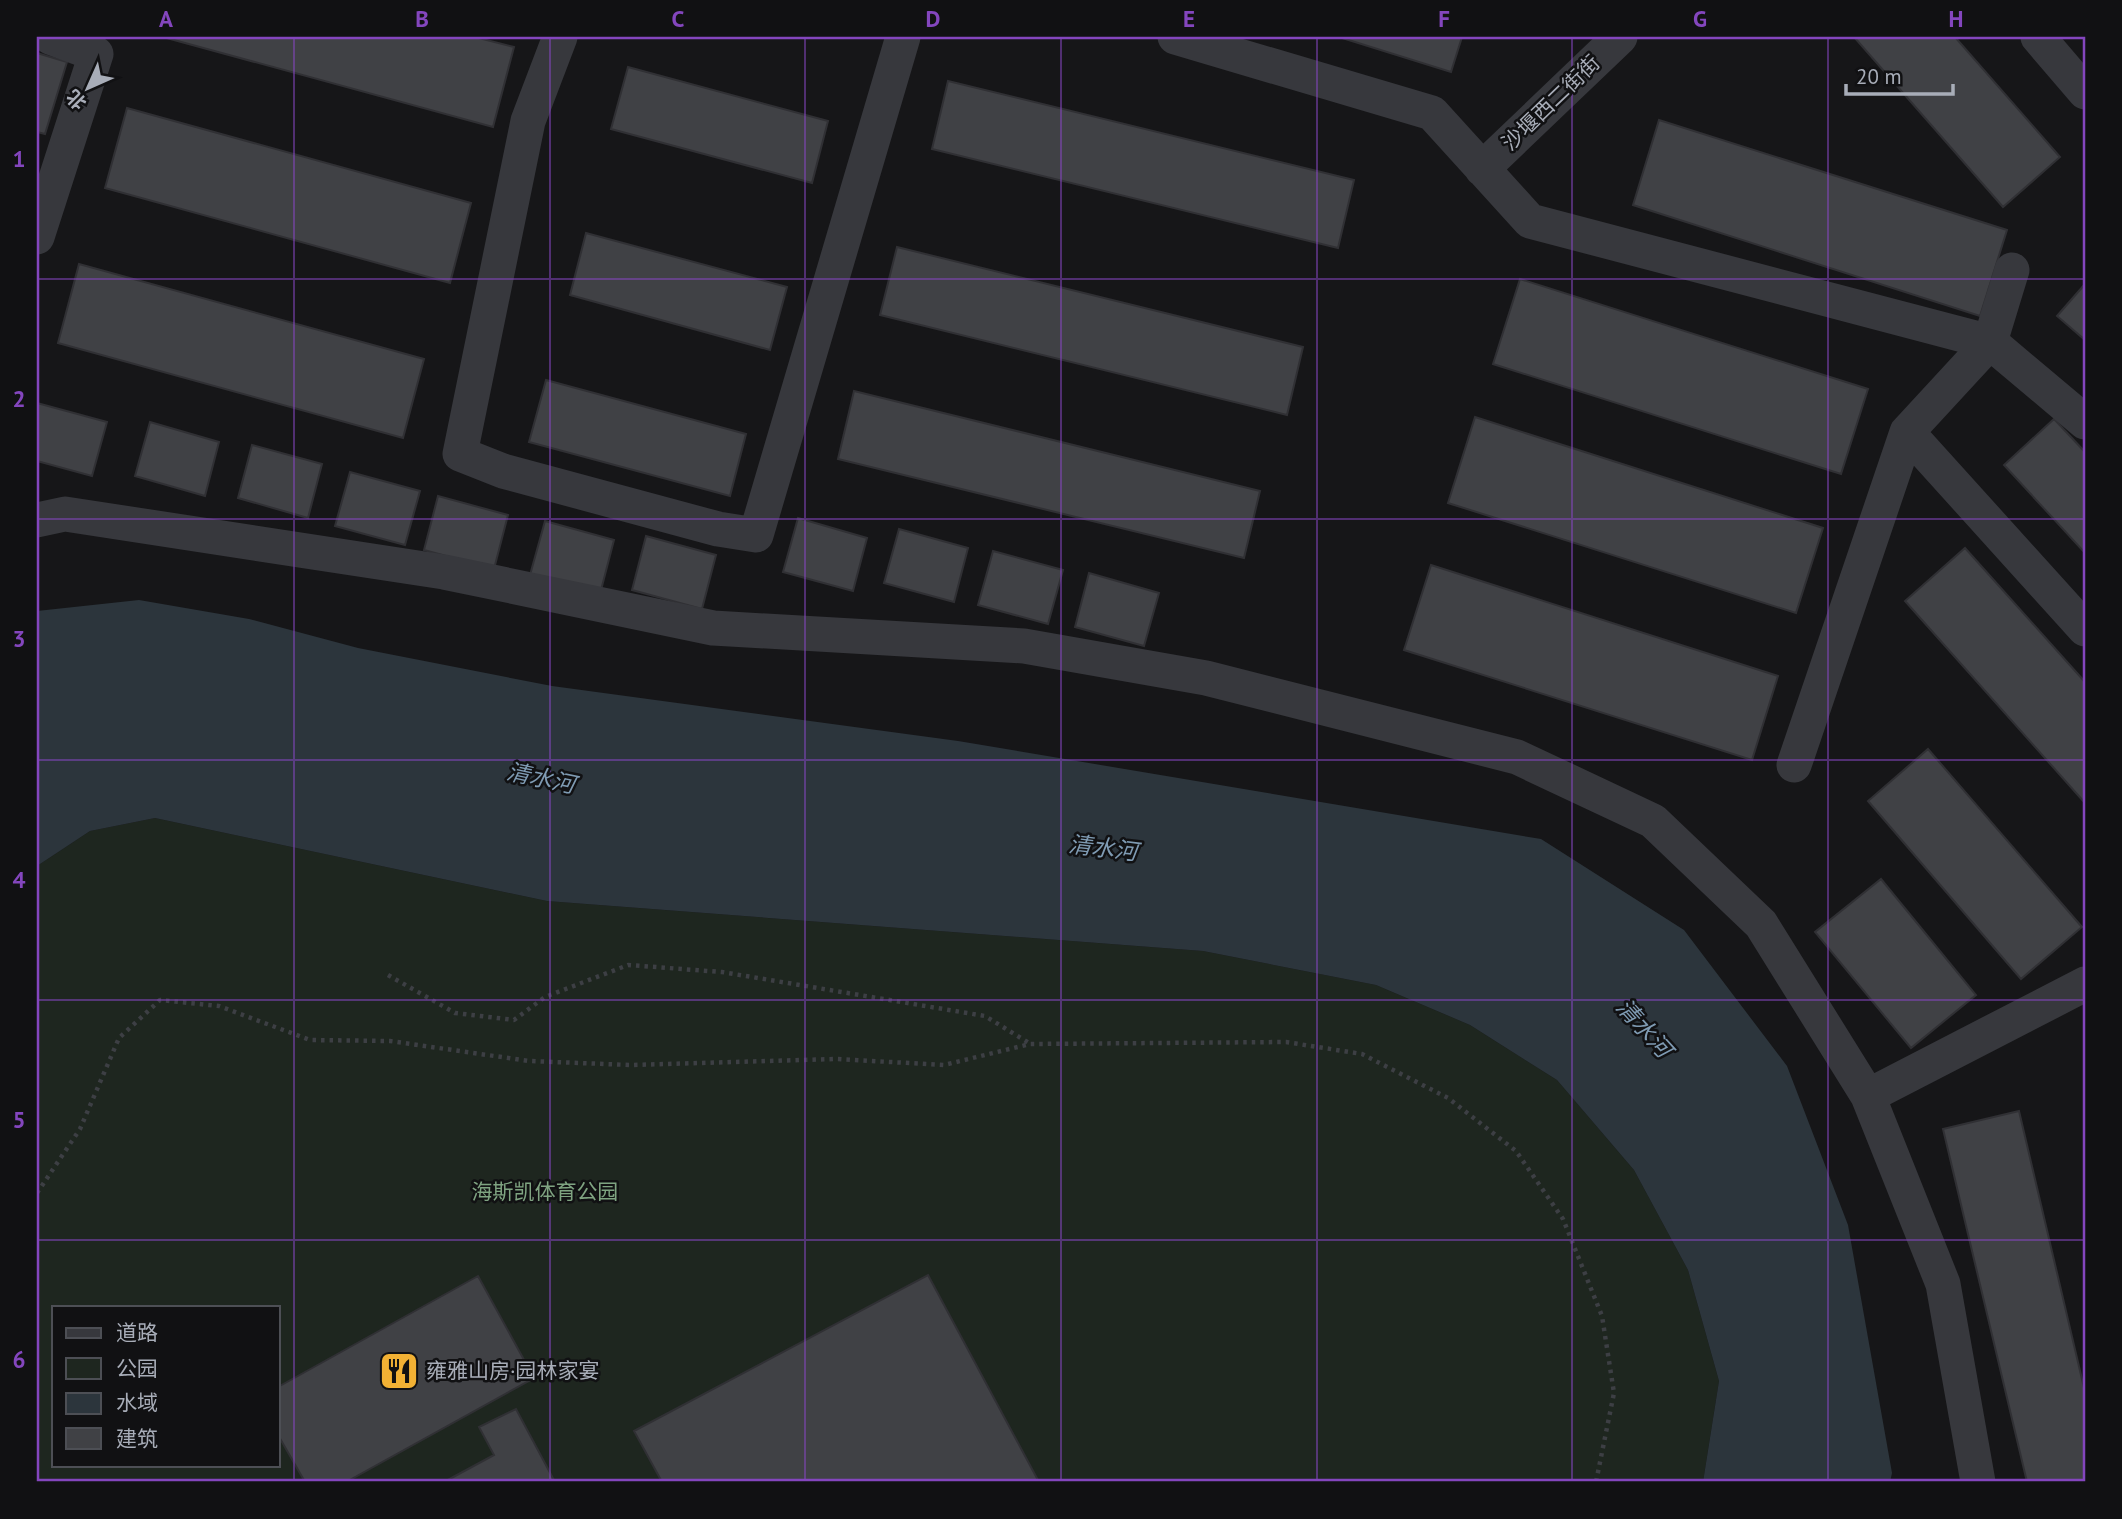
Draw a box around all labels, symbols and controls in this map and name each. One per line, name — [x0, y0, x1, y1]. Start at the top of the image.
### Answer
text: A — [159, 4, 173, 33]
text: B — [415, 4, 429, 33]
text: C — [672, 4, 685, 33]
text: D — [926, 4, 940, 33]
text: E — [1183, 4, 1195, 33]
text: F — [1438, 4, 1450, 33]
text: G — [1693, 4, 1707, 33]
text: H — [1949, 4, 1963, 33]
street label: 沙堰西二街街 — [1496, 49, 1605, 156]
north arrow — [52, 52, 122, 122]
scale bar — [1846, 52, 1952, 96]
text: 20 m — [1856, 63, 1902, 90]
text: 北 — [61, 85, 91, 115]
text: 1 — [12, 144, 26, 173]
text: 2 — [12, 384, 26, 413]
text: 3 — [12, 624, 26, 653]
water label: 清水河 — [504, 756, 582, 800]
water label: 清水河 — [1067, 829, 1143, 867]
text: 4 — [12, 865, 26, 894]
water label: 清水河 — [1611, 992, 1681, 1066]
text: 5 — [12, 1105, 26, 1134]
park label: 海斯凯体育公园 — [472, 1178, 619, 1205]
legend — [52, 1306, 280, 1466]
text: 道路 — [116, 1319, 158, 1346]
text: 6 — [12, 1345, 26, 1374]
restaurant icon: 雍雅山房·园林家宴 — [378, 1350, 420, 1392]
text: 公园 — [116, 1355, 158, 1382]
place label: 雍雅山房·园林家宴 — [426, 1357, 600, 1384]
text: 水域 — [116, 1389, 158, 1416]
text: 建筑 — [116, 1425, 158, 1452]

